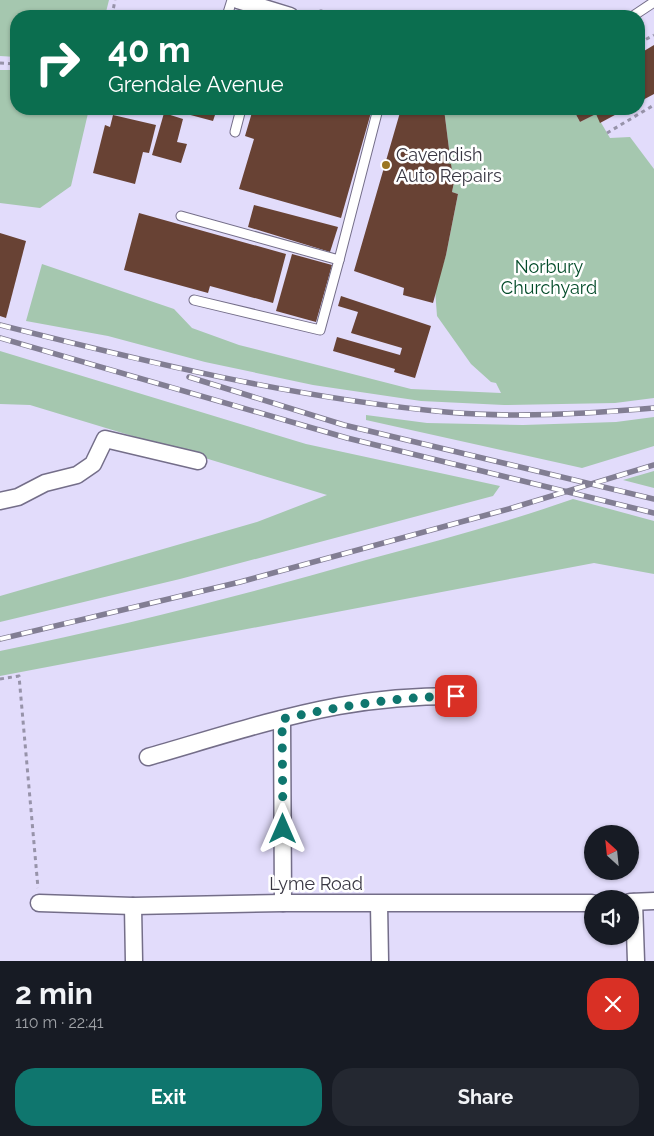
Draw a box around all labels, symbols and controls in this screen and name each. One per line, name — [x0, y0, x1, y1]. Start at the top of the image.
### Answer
text: 40 m — [108, 29, 190, 70]
icon: right — [25, 30, 90, 95]
text: Grendale Avenue — [108, 71, 284, 97]
place label: Cavendish Auto Repairs — [396, 144, 502, 186]
marker: Cavendish Auto Repairs — [380, 159, 392, 171]
park label: Norbury Churchyard — [501, 256, 597, 298]
pin — [435, 675, 477, 717]
icon: arrive — [442, 682, 470, 710]
position arrow — [256, 802, 308, 854]
north arrow — [584, 825, 639, 880]
map controls — [584, 825, 639, 945]
street label: Lyme Road — [269, 873, 363, 894]
button: sound — [584, 890, 639, 945]
text: 2 min — [15, 976, 93, 1011]
button: close — [587, 978, 639, 1030]
text: 110 m · 22:41 — [15, 1013, 104, 1032]
button: Exit — [15, 1068, 322, 1126]
button: Share — [332, 1068, 639, 1126]

